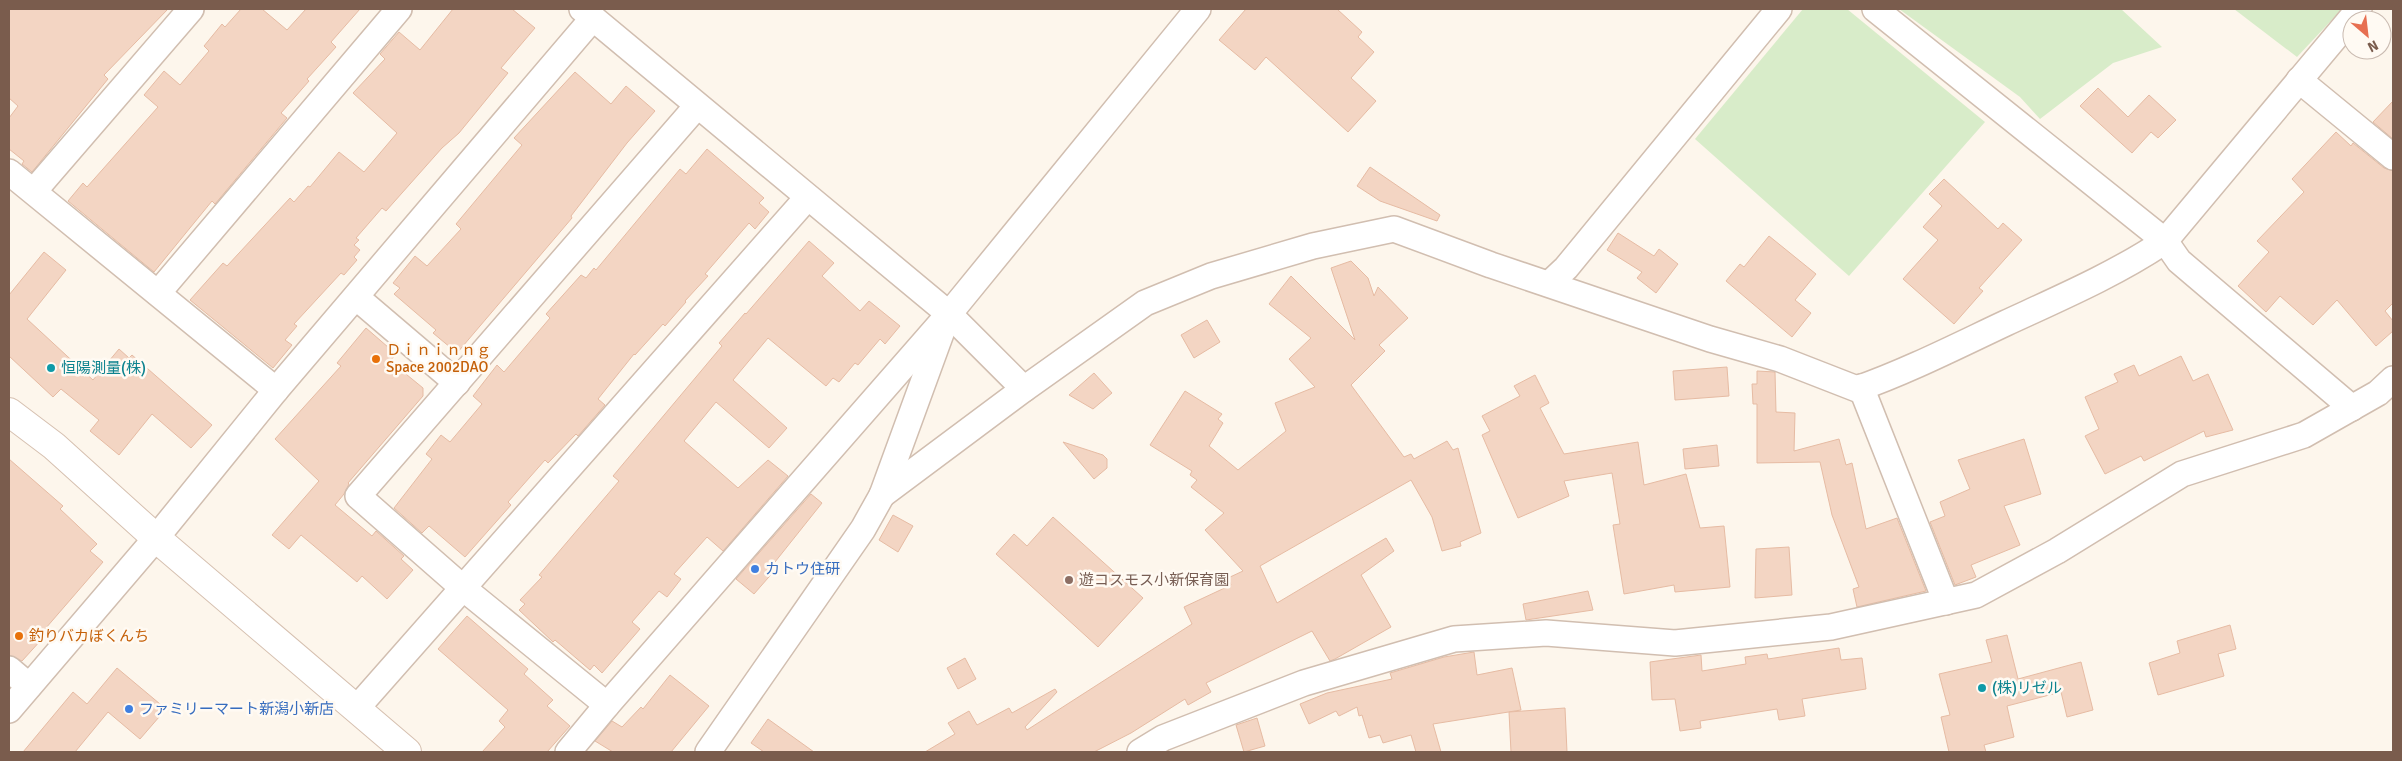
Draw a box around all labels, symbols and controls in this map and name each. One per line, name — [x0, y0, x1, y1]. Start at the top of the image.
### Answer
north arrow — [2342, 10, 2392, 60]
text: N — [2365, 36, 2381, 56]
place label: Ｄｉｎｉｎｎｇ Space 2002DAO — [386, 341, 491, 376]
marker: Ｄｉｎｉｎｎｇ Space 2002DAO — [370, 353, 382, 365]
place label: 恒陽測量(株) — [61, 359, 146, 377]
marker: 恒陽測量(株) — [45, 362, 57, 374]
place label: カトウ住研 — [765, 560, 840, 578]
marker: カトウ住研 — [749, 563, 761, 575]
place label: 遊コスモス小新保育園 — [1079, 571, 1229, 589]
marker: 遊コスモス小新保育園 — [1063, 574, 1075, 586]
place label: 釣りバカぼくんち — [29, 627, 149, 645]
marker: 釣りバカぼくんち — [13, 630, 25, 642]
place label: (株)リゼル — [1992, 679, 2062, 697]
marker: (株)リゼル — [1976, 682, 1988, 694]
place label: ファミリーマート新潟小新店 — [139, 700, 334, 718]
marker: ファミリーマート新潟小新店 — [123, 703, 135, 715]

